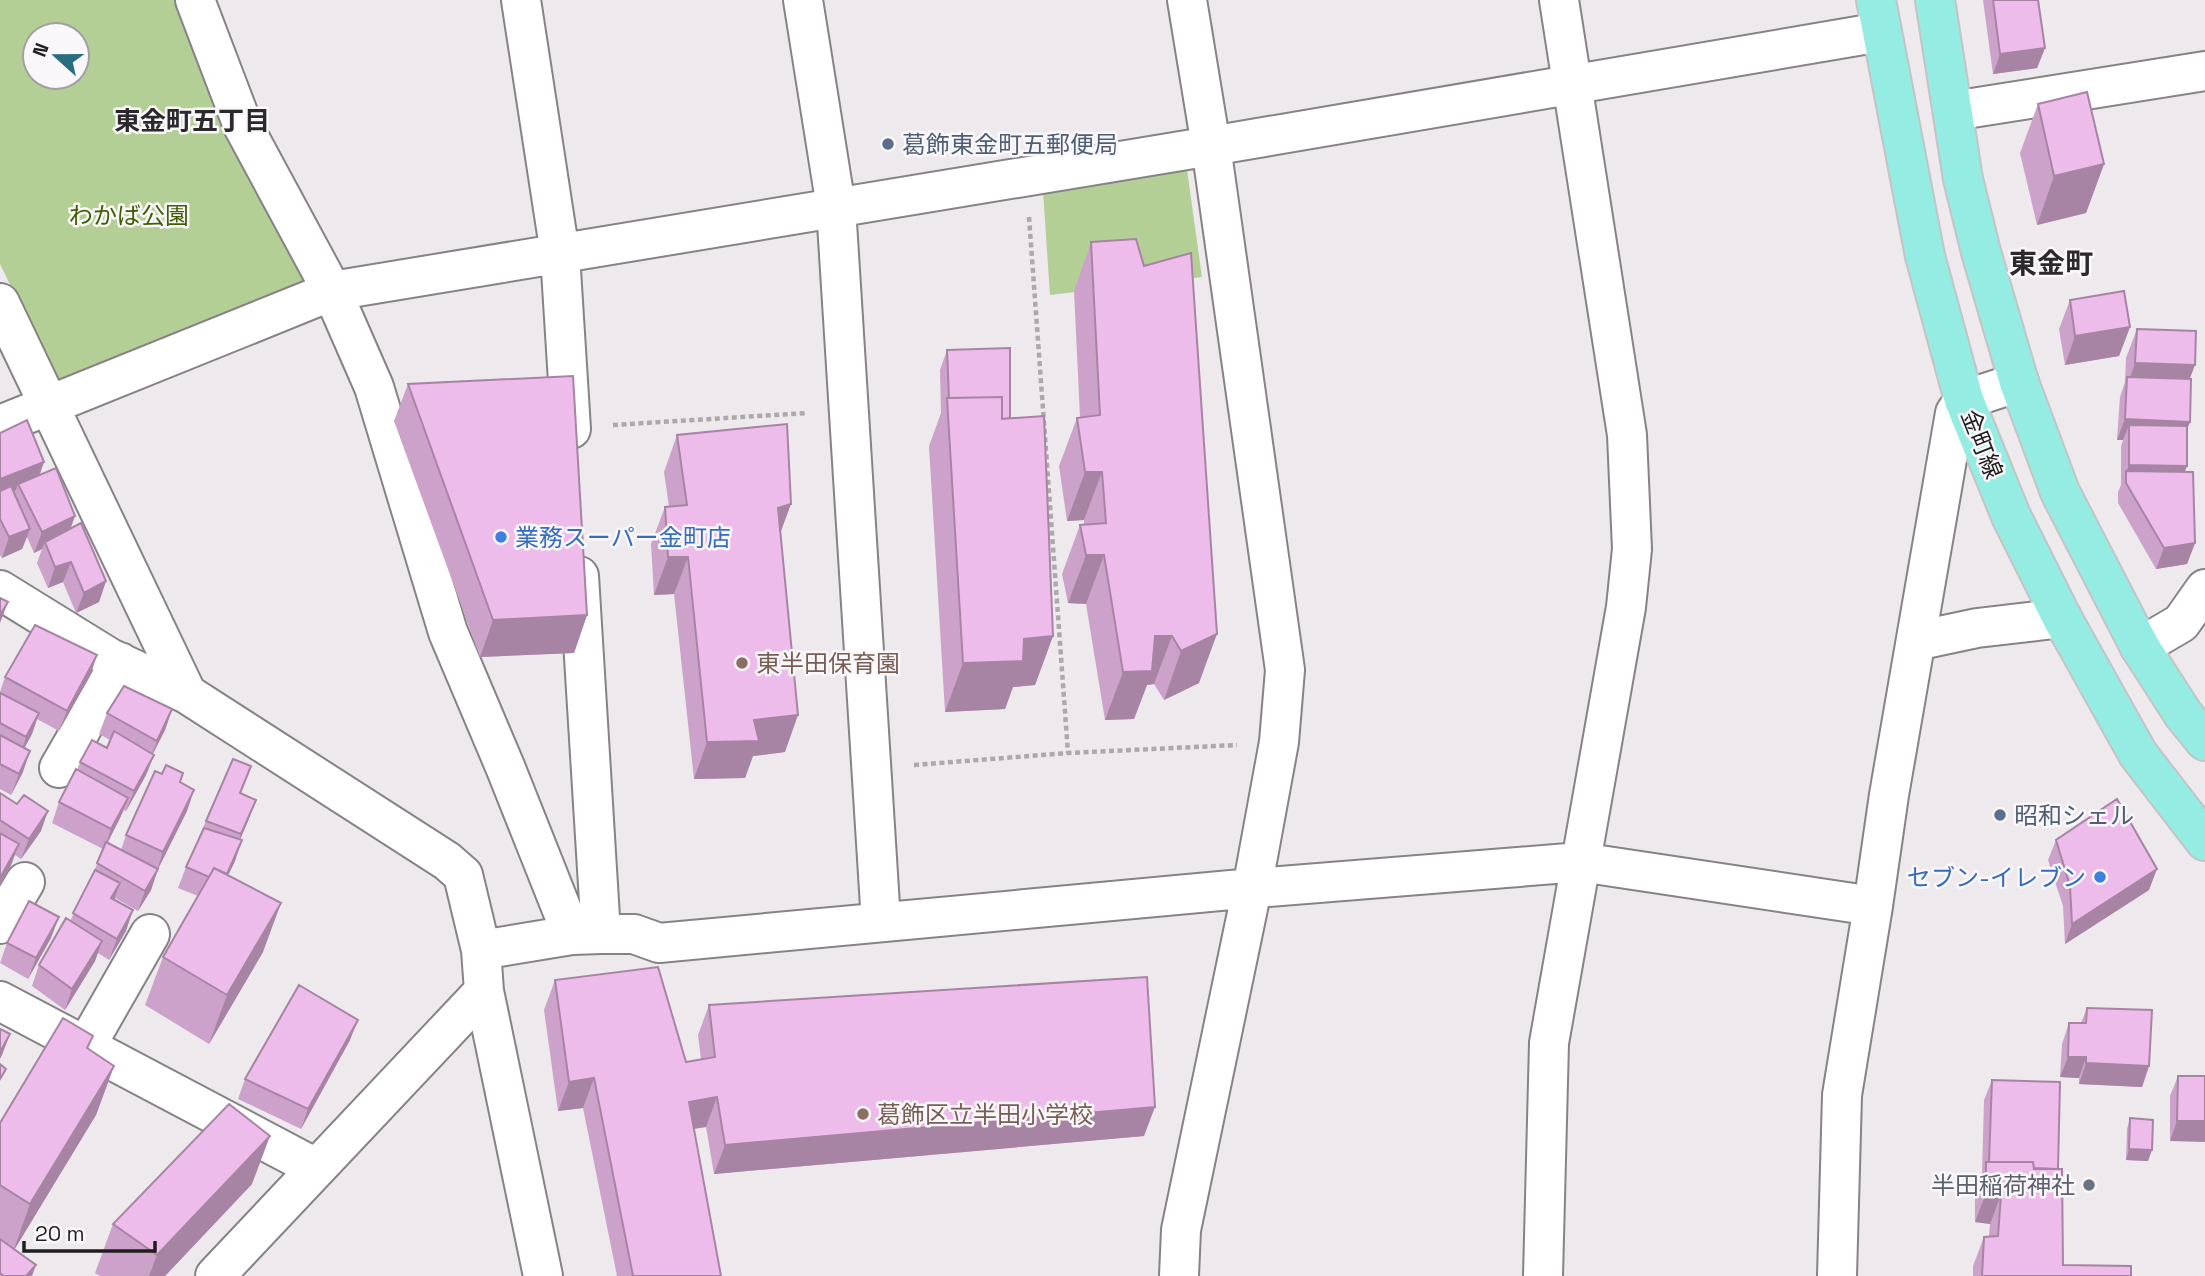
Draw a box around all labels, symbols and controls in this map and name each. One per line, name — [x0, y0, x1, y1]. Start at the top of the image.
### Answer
north arrow — [21, 21, 91, 91]
text: N — [27, 40, 55, 61]
district label: 東金町五丁目 — [114, 104, 270, 138]
place label: 葛飾東金町五郵便局 — [902, 129, 1118, 160]
marker: 葛飾東金町五郵便局 — [880, 136, 896, 152]
park label: わかば公園 — [69, 200, 189, 231]
district label: 東金町 — [2009, 245, 2093, 281]
street label: 金町線 — [1954, 405, 2010, 483]
place label: 業務スーパー金町店 — [515, 522, 731, 553]
marker: 業務スーパー金町店 — [493, 529, 509, 545]
place label: 東半田保育園 — [756, 648, 900, 679]
marker: 東半田保育園 — [734, 655, 750, 671]
place label: 昭和シェル — [2014, 800, 2134, 831]
marker: 昭和シェル — [1992, 807, 2008, 823]
place label: セブン-イレブン — [1907, 862, 2086, 893]
marker: セブン-イレブン — [2092, 869, 2108, 885]
place label: 葛飾区立半田小学校 — [877, 1099, 1093, 1130]
marker: 葛飾区立半田小学校 — [855, 1106, 871, 1122]
place label: 半田稲荷神社 — [1931, 1170, 2075, 1201]
marker: 半田稲荷神社 — [2081, 1177, 2097, 1193]
scale bar — [24, 1210, 156, 1254]
text: 20 m — [35, 1220, 85, 1247]

